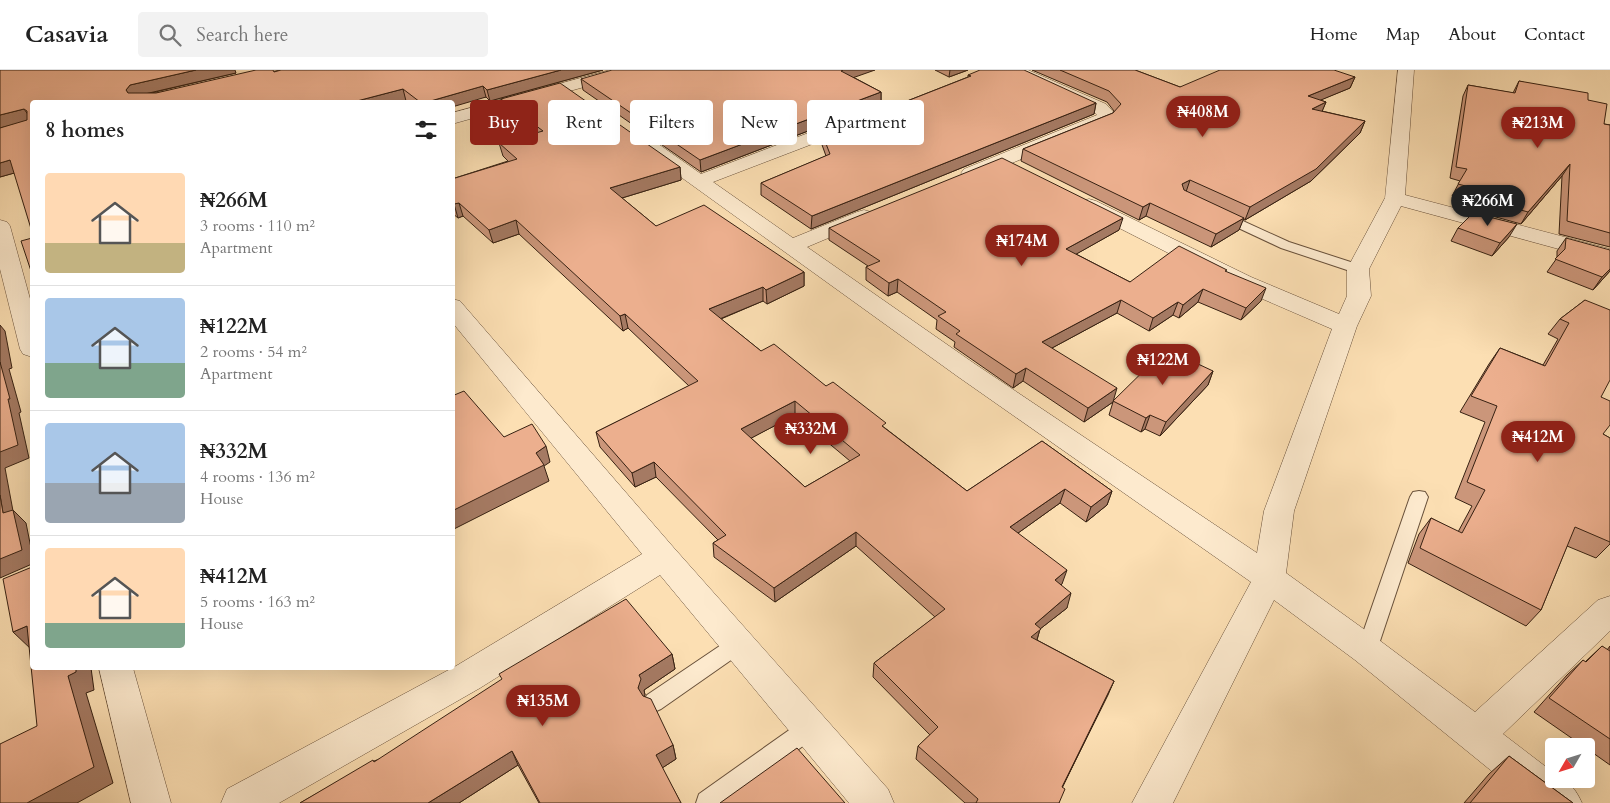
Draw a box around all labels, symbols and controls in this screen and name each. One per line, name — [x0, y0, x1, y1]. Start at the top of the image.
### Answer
search box — [138, 12, 488, 57]
text: Casavia — [25, 18, 108, 51]
icon: search — [156, 21, 184, 49]
text: Search here — [196, 22, 288, 48]
text: Home — [1310, 22, 1358, 47]
text: Map — [1386, 22, 1420, 47]
text: About — [1448, 22, 1496, 47]
text: Contact — [1524, 22, 1585, 47]
pin: ₦408M — [1168, 96, 1238, 138]
chip: Buy — [470, 100, 538, 145]
chip: Rent — [548, 100, 620, 145]
chip: Filters — [630, 100, 713, 145]
chip: New — [723, 100, 797, 145]
chip: Apartment — [807, 100, 924, 145]
text: ₦408M — [1177, 101, 1229, 123]
pin: ₦213M — [1503, 106, 1573, 149]
text: ₦213M — [1512, 112, 1564, 134]
text: 8 homes — [45, 116, 124, 145]
icon: filters — [412, 116, 440, 144]
pin: ₦266M — [1453, 184, 1523, 227]
text: ₦266M — [200, 186, 268, 215]
text: ₦266M — [1462, 190, 1514, 212]
icon: home — [85, 193, 145, 253]
text: 3 rooms · 110 m² — [200, 215, 315, 237]
pin: ₦174M — [987, 224, 1057, 267]
text: ₦174M — [996, 230, 1048, 252]
text: Apartment — [200, 237, 273, 259]
text: ₦122M — [200, 312, 268, 341]
icon: home — [85, 318, 145, 378]
text: 2 rooms · 54 m² — [200, 341, 307, 363]
pin: ₦122M — [1128, 344, 1198, 386]
text: ₦122M — [1137, 349, 1189, 371]
text: Apartment — [200, 363, 273, 385]
pin: ₦332M — [776, 412, 846, 455]
text: ₦332M — [785, 418, 837, 440]
pin: ₦412M — [1503, 420, 1573, 463]
text: ₦412M — [1512, 426, 1564, 448]
text: ₦332M — [200, 437, 268, 466]
icon: home — [85, 443, 145, 503]
text: 4 rooms · 136 m² — [200, 466, 315, 488]
text: House — [200, 488, 243, 510]
text: ₦412M — [200, 562, 268, 591]
icon: home — [85, 568, 145, 628]
text: 5 rooms · 163 m² — [200, 591, 315, 613]
text: House — [200, 613, 243, 635]
pin: ₦135M — [508, 684, 578, 727]
text: ₦135M — [517, 690, 569, 712]
north arrow — [1545, 738, 1595, 788]
map controls — [1545, 738, 1595, 788]

